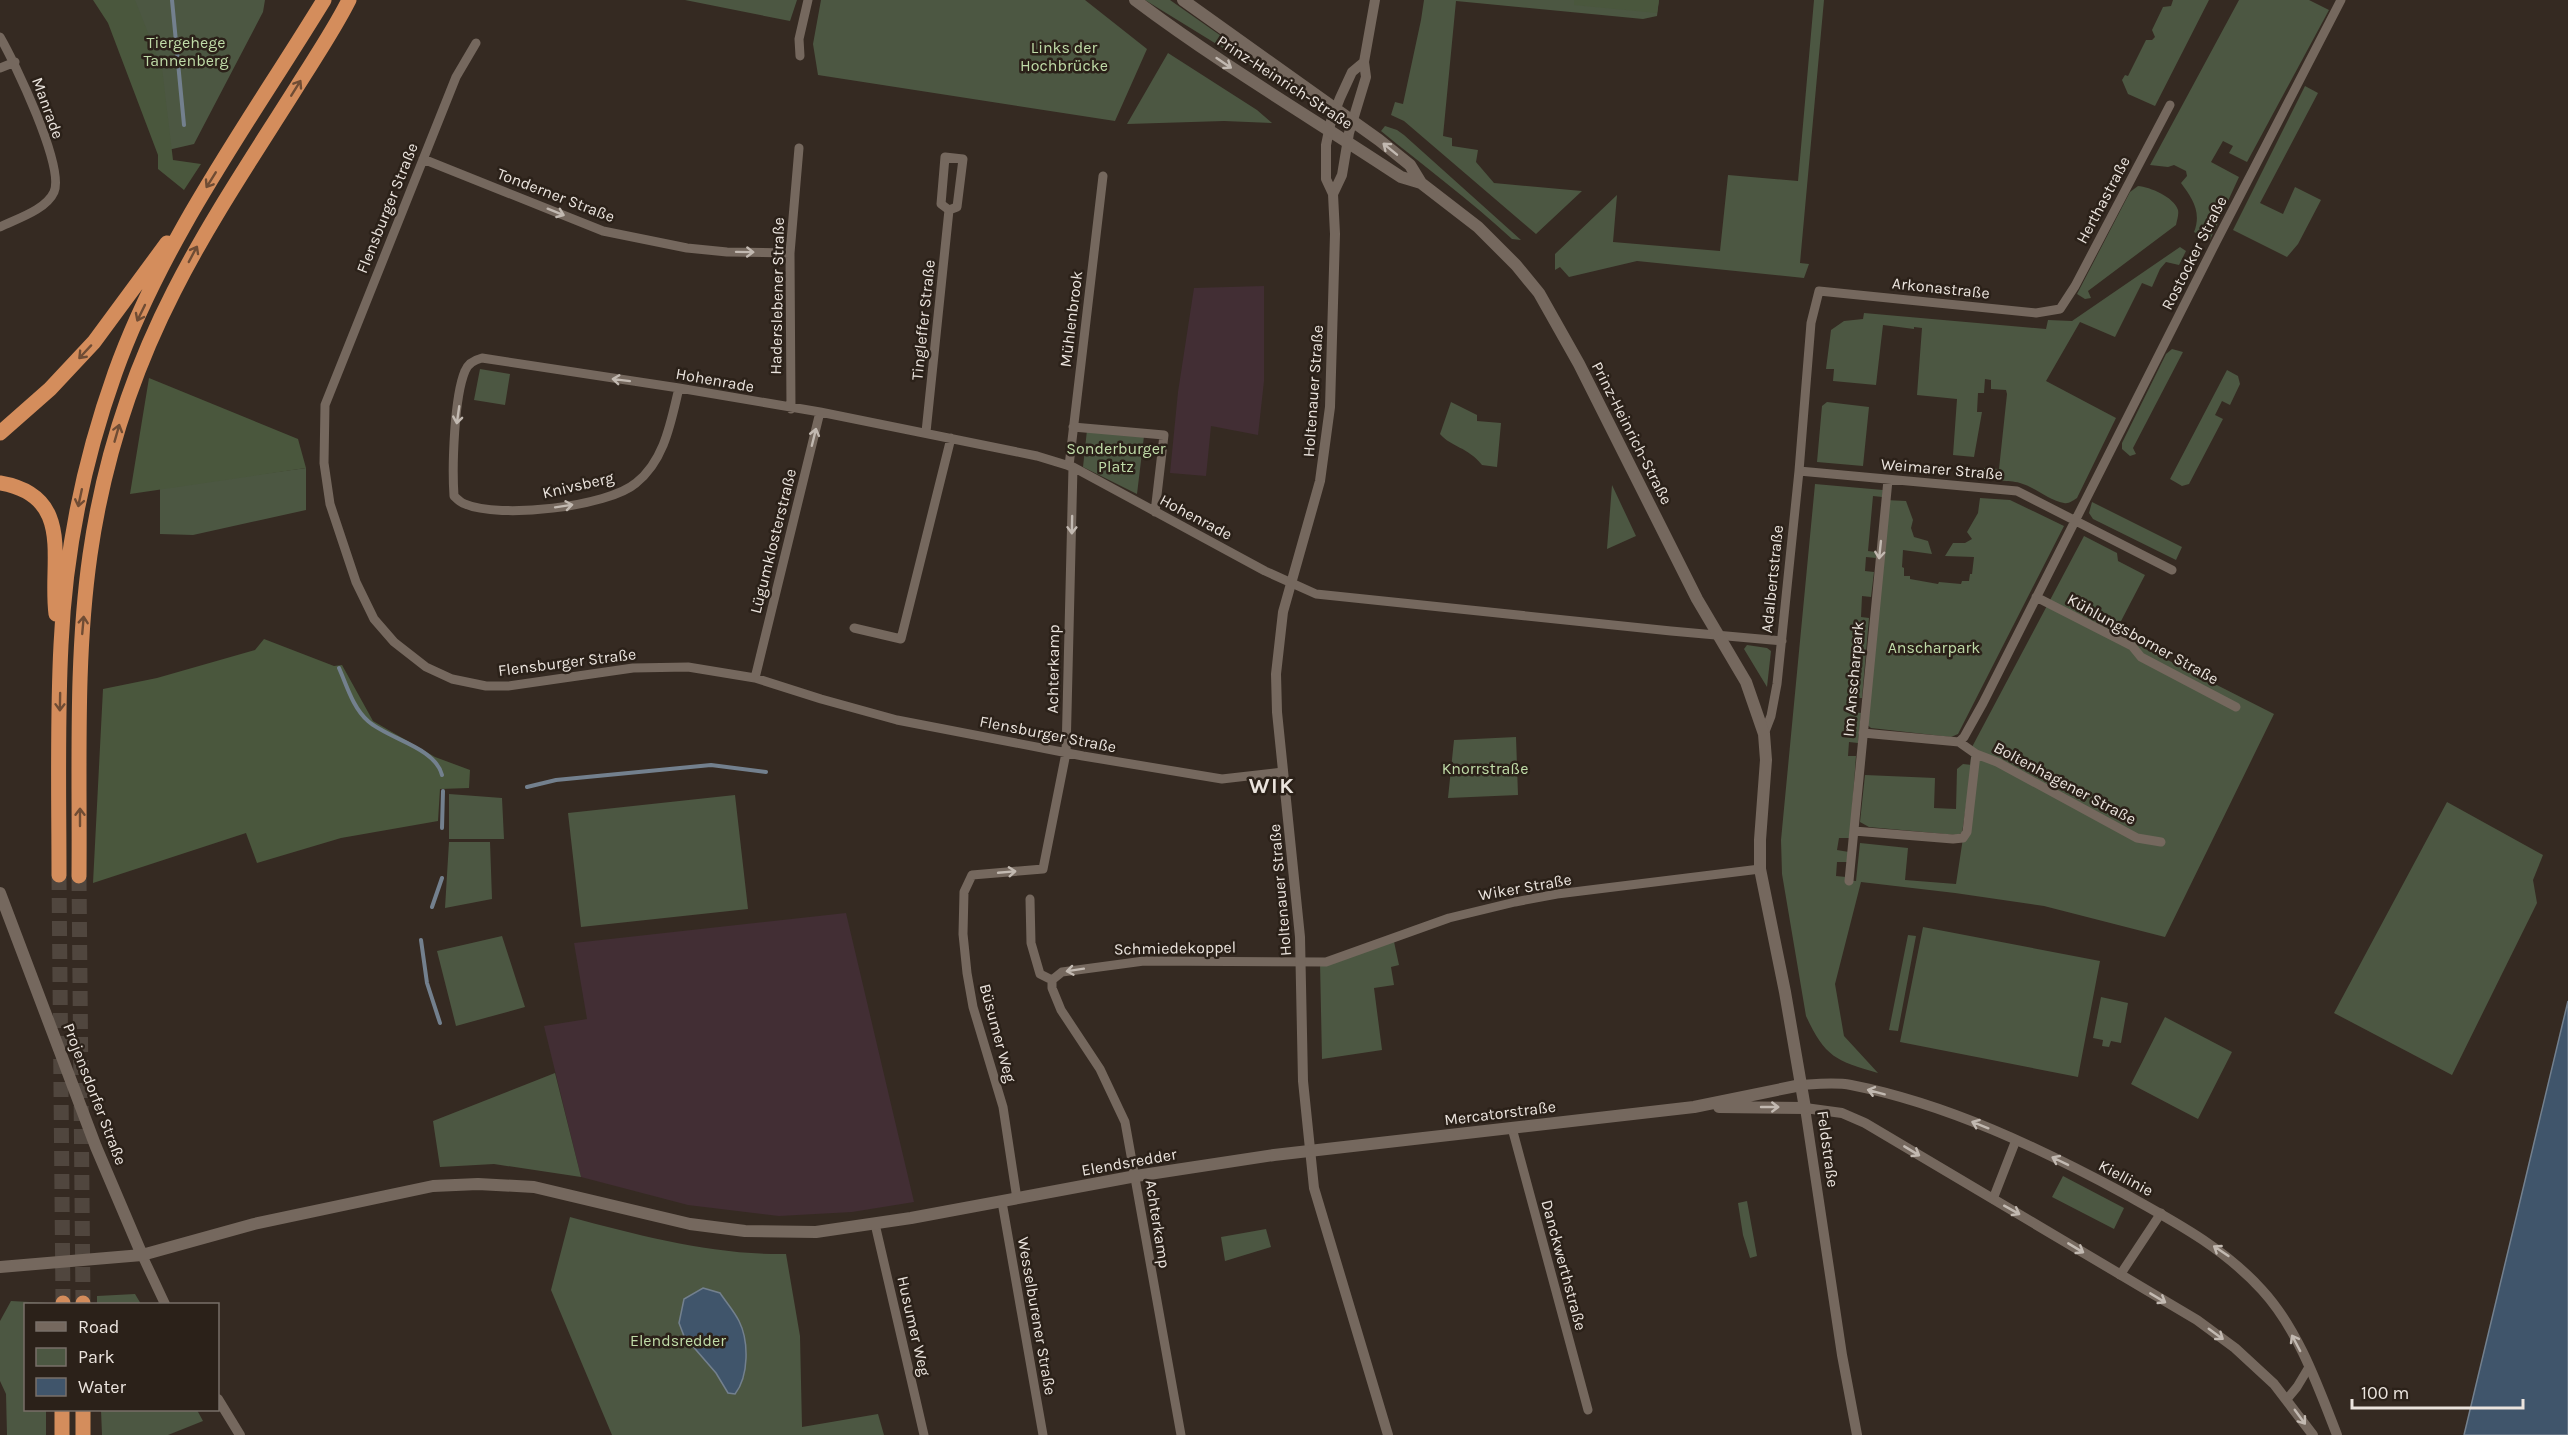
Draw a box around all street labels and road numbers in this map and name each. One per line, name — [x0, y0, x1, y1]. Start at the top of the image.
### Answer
street label: Prinz-Heinrich-Straße — [1214, 31, 1356, 133]
street label: Manrade — [28, 75, 68, 141]
street label: Flensburger Straße — [352, 140, 422, 276]
street label: Herthastraße — [2072, 153, 2134, 247]
street label: Tonderner Straße — [495, 164, 617, 226]
street label: Rostocker Straße — [2157, 193, 2231, 313]
street label: Haderslebener Straße — [766, 217, 788, 375]
street label: Tingleffer Straße — [907, 259, 939, 381]
street label: Mühlenbrook — [1056, 270, 1086, 368]
street label: Arkonastraße — [1891, 273, 1991, 303]
street label: Holtenauer Straße — [1299, 324, 1327, 458]
street label: Prinz-Heinrich-Straße — [1588, 358, 1676, 508]
street label: Hohenrade — [674, 364, 756, 396]
street label: Weimarer Straße — [1880, 454, 2004, 484]
street label: Lügumklosterstraße — [746, 467, 800, 615]
street label: Knivsberg — [540, 468, 616, 502]
street label: Hohenrade — [1157, 490, 1235, 544]
street label: Adalbertstraße — [1757, 524, 1787, 634]
street label: Kühlungsborner Straße — [2064, 589, 2222, 689]
street label: Im Anscharpark — [1838, 620, 1868, 738]
street label: Achterkamp — [1043, 624, 1063, 714]
street label: Flensburger Straße — [497, 644, 637, 680]
street label: Flensburger Straße — [978, 711, 1118, 757]
street label: Boltenhagener Straße — [1991, 737, 2139, 829]
street label: Holtenauer Straße — [1265, 823, 1295, 957]
street label: Wiker Straße — [1477, 869, 1573, 905]
street label: Schmiedekoppel — [1114, 937, 1236, 959]
street label: Büsumer Weg — [976, 981, 1020, 1085]
street label: Projensdorfer Straße — [59, 1020, 131, 1168]
street label: Mercatorstraße — [1443, 1097, 1557, 1129]
street label: Feldstraße — [1813, 1109, 1843, 1189]
street label: Elendsredder — [1080, 1144, 1178, 1180]
street label: Kiellinie — [2095, 1156, 2157, 1200]
street label: Achterkamp — [1142, 1178, 1174, 1270]
street label: Danckwerthstraße — [1537, 1198, 1591, 1332]
street label: Wesselburener Straße — [1014, 1235, 1060, 1397]
street label: Husumer Weg — [893, 1274, 935, 1378]

